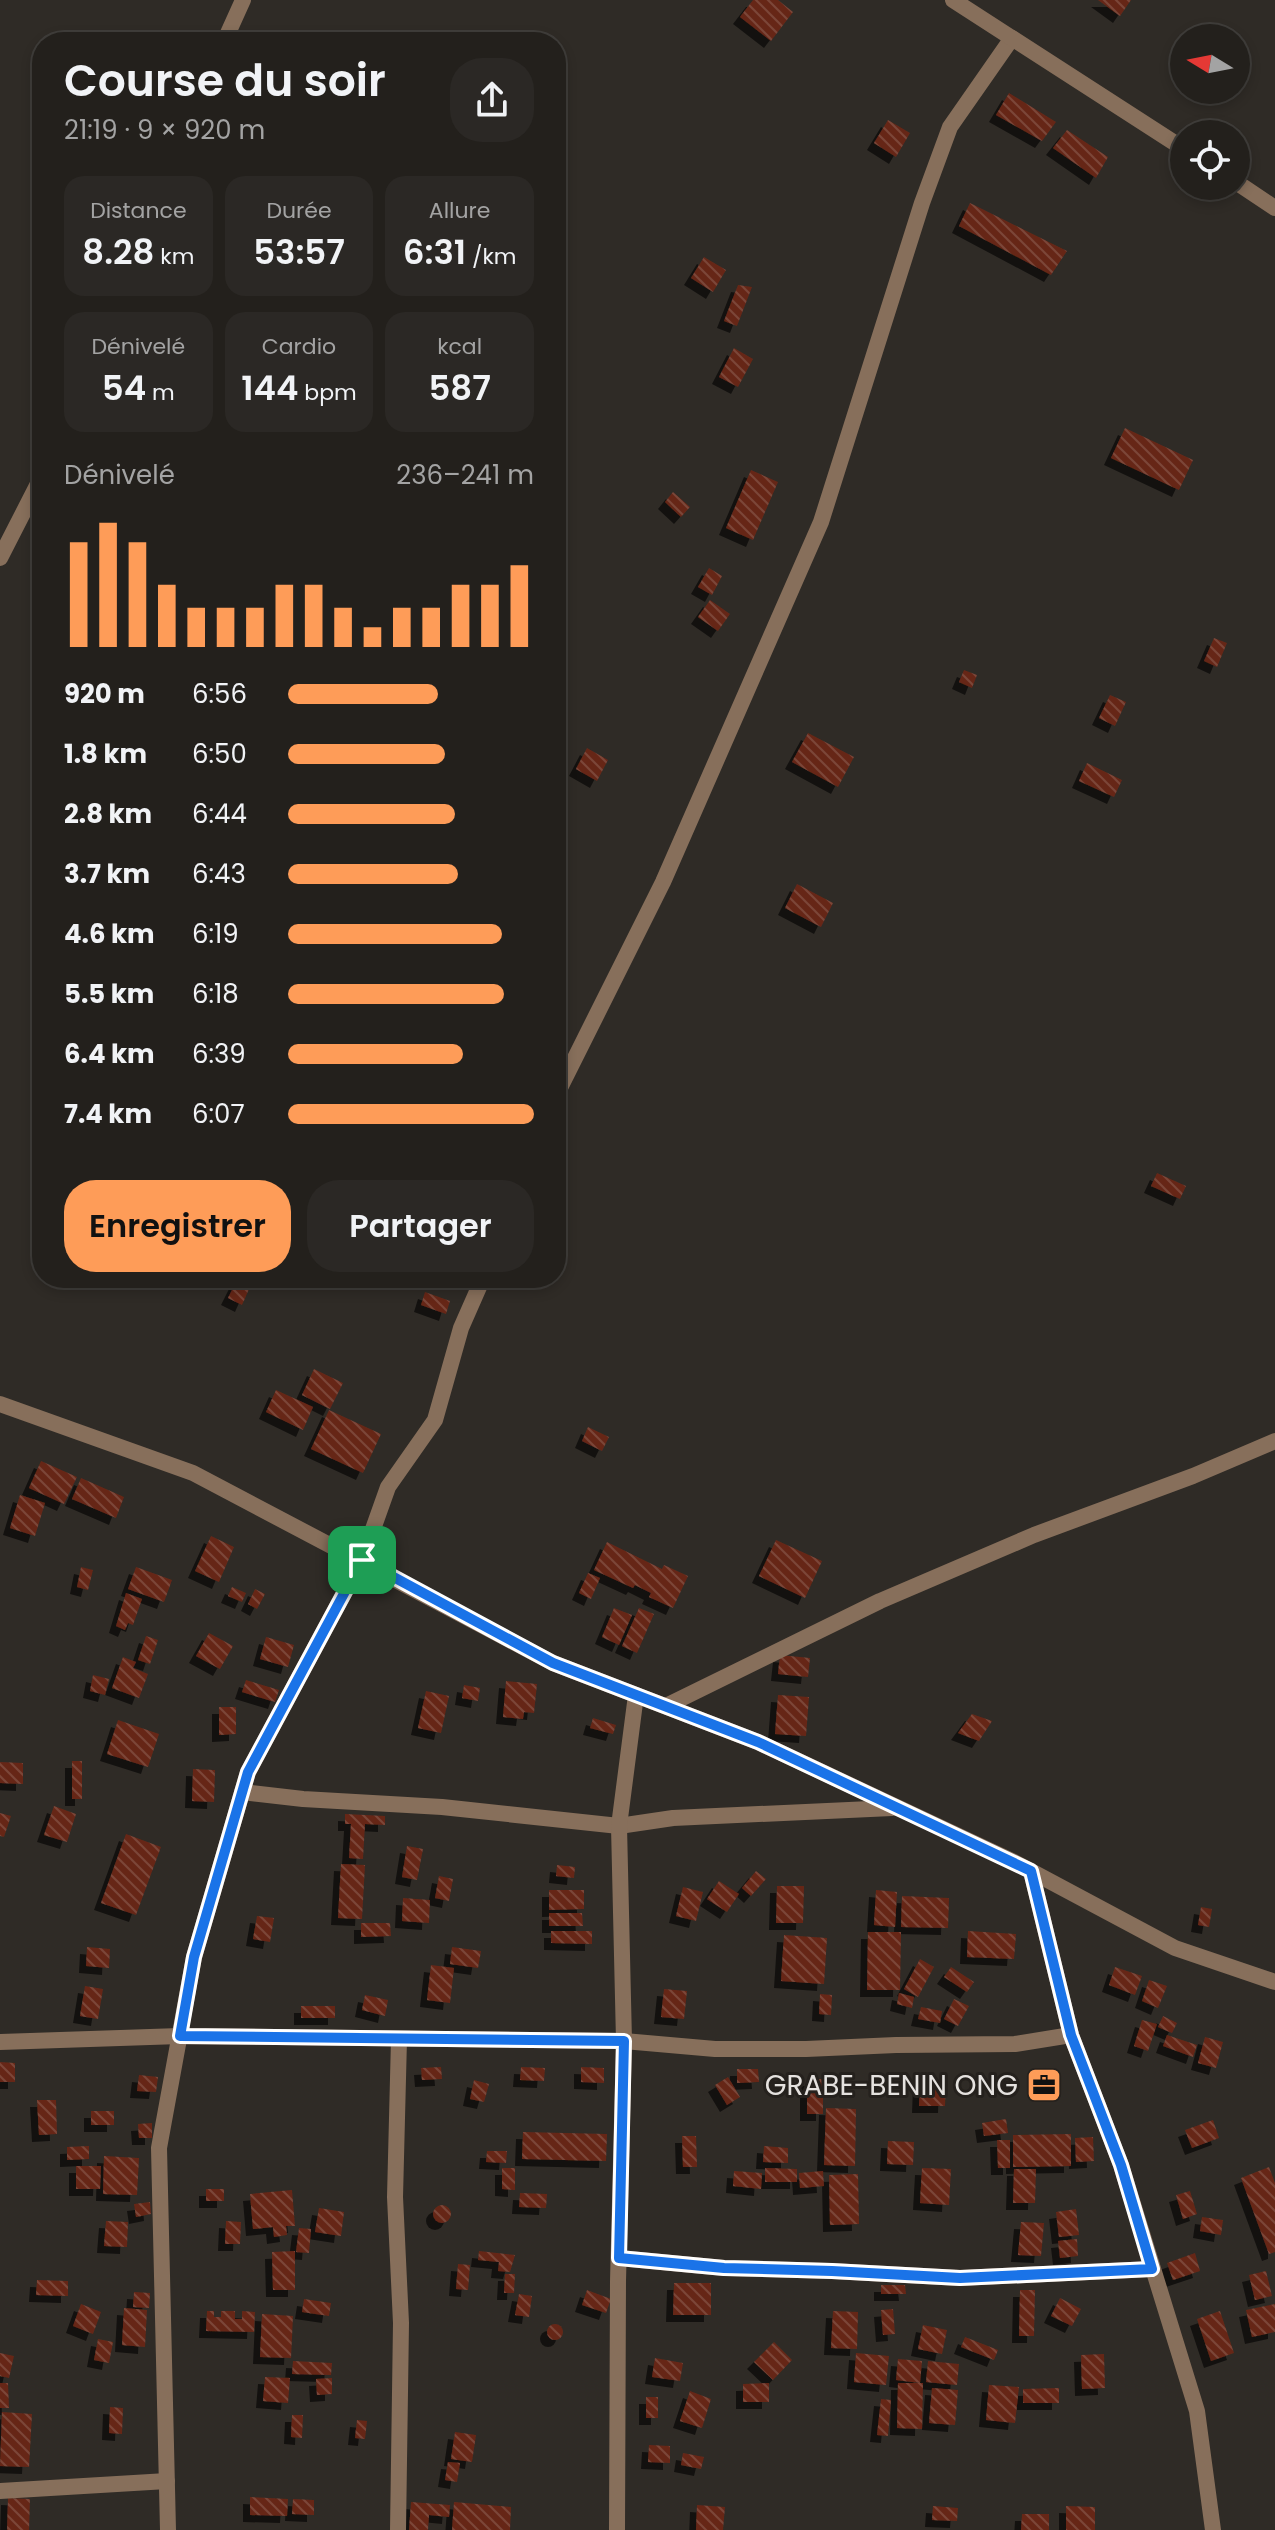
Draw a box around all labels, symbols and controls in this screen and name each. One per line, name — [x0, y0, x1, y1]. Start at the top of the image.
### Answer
north arrow — [1170, 24, 1250, 104]
map controls — [1170, 24, 1250, 200]
text: Course du soir — [64, 50, 386, 111]
button: share — [450, 58, 534, 142]
text: 21:19 · 9 × 920 m — [64, 112, 265, 148]
button: locate — [1170, 120, 1250, 200]
text: Distance — [90, 195, 187, 226]
text: Durée — [266, 195, 332, 226]
text: Allure — [429, 195, 490, 226]
text: 8.28 — [82, 228, 154, 276]
text: 53:57 — [253, 228, 345, 276]
text: 6:31 — [403, 228, 466, 276]
text: km — [154, 241, 194, 272]
text: /km — [466, 241, 517, 272]
text: Dénivelé — [91, 331, 185, 362]
text: Cardio — [262, 331, 336, 362]
text: kcal — [437, 331, 482, 362]
text: 54 — [102, 364, 146, 412]
text: 144 — [241, 364, 298, 412]
text: 587 — [428, 364, 491, 412]
text: m — [146, 377, 175, 408]
text: bpm — [298, 377, 357, 408]
text: Dénivelé — [64, 457, 175, 493]
text: 236–241 m — [396, 457, 534, 493]
text: 920 m — [64, 676, 145, 712]
text: 6:56 — [192, 676, 247, 712]
text: 1.8 km — [64, 736, 147, 772]
text: 6:50 — [192, 736, 247, 772]
text: 2.8 km — [64, 796, 152, 832]
text: 6:44 — [192, 796, 247, 832]
text: 3.7 km — [64, 856, 150, 892]
text: 6:43 — [192, 856, 246, 892]
text: 4.6 km — [64, 916, 155, 952]
text: 6:19 — [192, 916, 239, 952]
text: 5.5 km — [64, 976, 154, 1012]
text: 6:18 — [192, 976, 239, 1012]
text: 6.4 km — [64, 1036, 155, 1072]
text: 6:39 — [192, 1036, 246, 1072]
text: 7.4 km — [64, 1096, 152, 1132]
text: 6:07 — [192, 1096, 245, 1132]
button: Enregistrer — [64, 1180, 291, 1272]
button: Partager — [307, 1180, 534, 1272]
pin — [328, 1526, 396, 1594]
icon: arrive — [340, 1538, 384, 1582]
place label: GRABE-BENIN ONG — [765, 2066, 1018, 2105]
office icon: GRABE-BENIN ONG — [1025, 2066, 1063, 2104]

